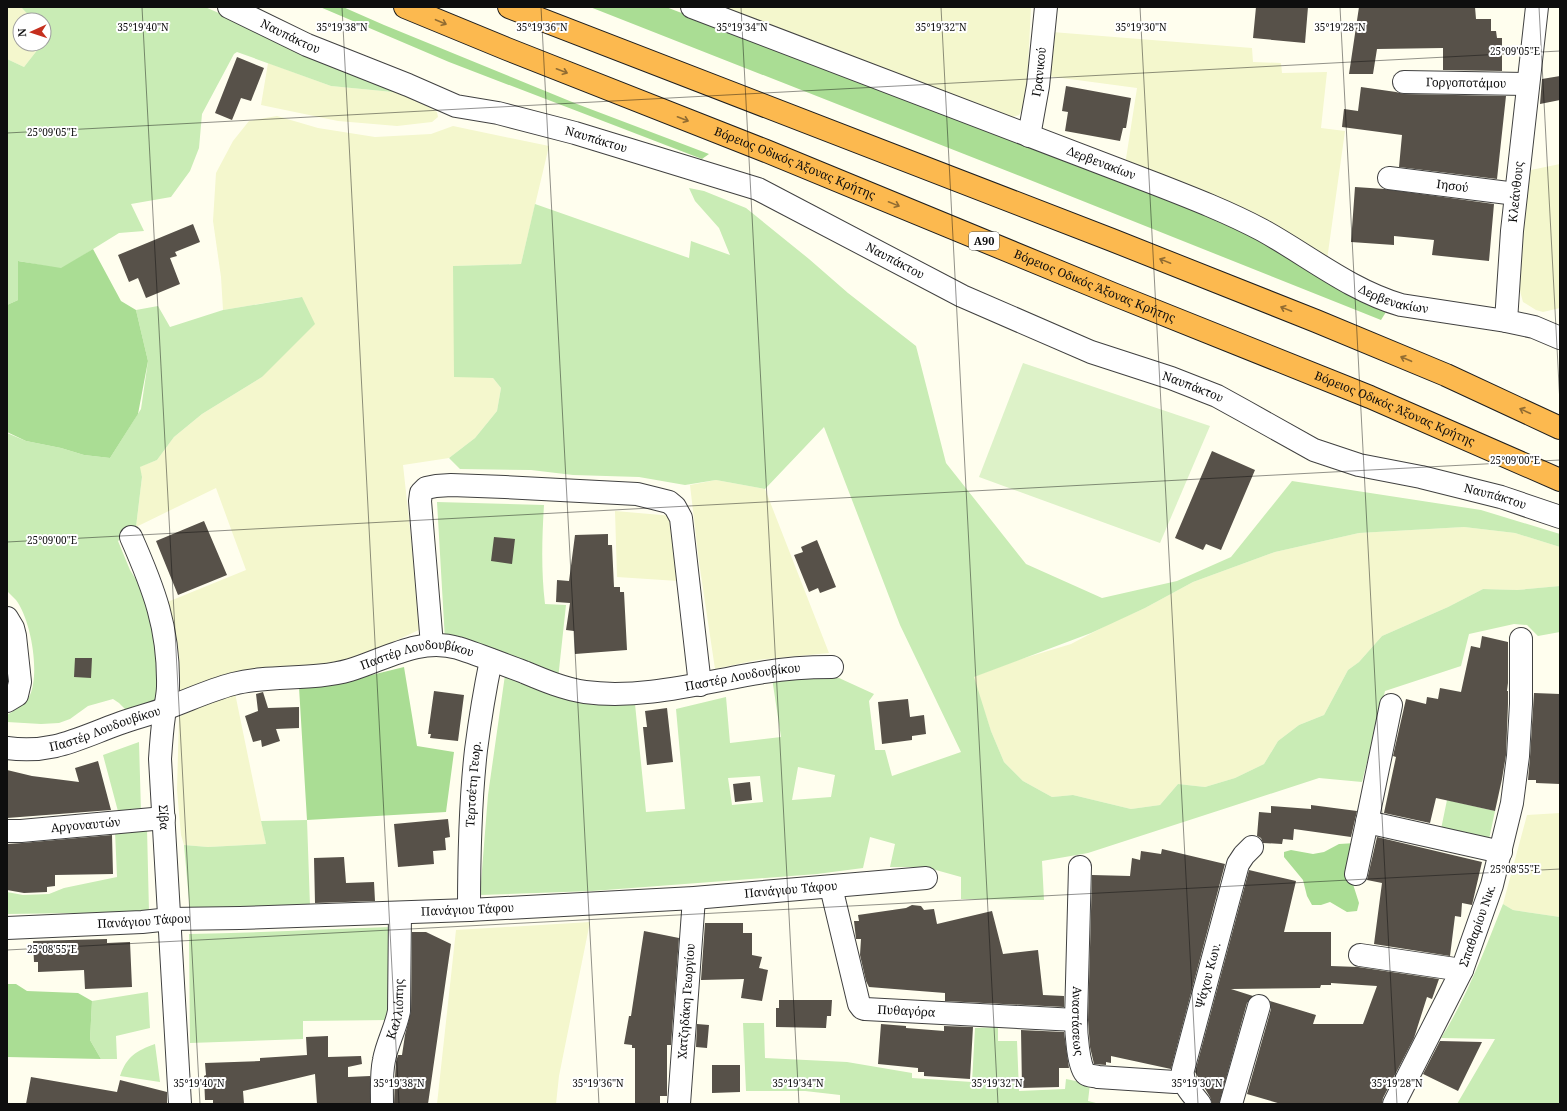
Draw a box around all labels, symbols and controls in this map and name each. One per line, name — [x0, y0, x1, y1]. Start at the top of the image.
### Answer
north arrow — [12, 12, 52, 52]
street label: Ναυπάκτου — [258, 15, 323, 57]
one-way arrow — [435, 19, 447, 26]
text: 35°19'40"N — [117, 20, 169, 34]
text: 35°19'38"N — [316, 20, 368, 34]
text: 35°19'36"N — [516, 20, 568, 34]
text: 35°19'34"N — [716, 20, 768, 34]
text: 35°19'32"N — [915, 20, 967, 34]
text: 35°19'30"N — [1115, 20, 1167, 34]
text: 35°19'28"N — [1314, 20, 1366, 34]
text: N — [14, 27, 29, 37]
text: 25°09'05"E — [1490, 44, 1540, 58]
street label: Γρανικού — [1027, 46, 1050, 98]
one-way arrow — [555, 67, 567, 75]
street label: Γοργοποτάμου — [1426, 73, 1506, 92]
one-way arrow — [676, 115, 688, 123]
street label: Ναυπάκτου — [563, 122, 629, 157]
street label: Βόρειος Οδικός Άξονας Κρήτης — [712, 122, 879, 203]
text: 25°09'05"E — [27, 125, 77, 139]
street label: Δερβενακίων — [1065, 142, 1138, 183]
street label: Κλεάνθους — [1504, 160, 1527, 223]
street label: Ιησού — [1436, 175, 1470, 196]
one-way arrow — [888, 201, 900, 208]
road number: Α90 — [969, 232, 999, 250]
street label: Ναυπάκτου — [863, 238, 928, 283]
street label: Βόρειος Οδικός Άξονας Κρήτης — [1011, 245, 1178, 326]
one-way arrow — [1160, 256, 1172, 264]
street label: Δερβενακίων — [1356, 280, 1430, 317]
one-way arrow — [1280, 305, 1292, 313]
one-way arrow — [1401, 354, 1413, 362]
street label: Ναυπάκτου — [1160, 367, 1227, 406]
street label: Βόρειος Οδικός Άξονας Κρήτης — [1312, 367, 1478, 450]
one-way arrow — [1519, 407, 1531, 414]
text: 25°09'00"E — [1490, 453, 1540, 467]
street label: Ναυπάκτου — [1462, 479, 1529, 513]
text: 25°09'00"E — [27, 533, 77, 547]
street label: Παστέρ Λουδουβίκου — [358, 636, 476, 674]
street label: Παστέρ Λουδουβίκου — [684, 659, 801, 695]
street label: Παστέρ Λουδουβίκου — [47, 702, 163, 755]
street label: Τερτσέτη Γεωρ. — [461, 740, 485, 828]
street label: Σίβα — [155, 804, 173, 831]
street label: Αργοναυτών — [50, 813, 121, 836]
text: 25°08'55"E — [1490, 862, 1540, 876]
street label: Πανάγιου Τάφου — [744, 877, 838, 902]
street label: Σπαθαρίου Νικ. — [1455, 882, 1499, 969]
street label: Πανάγιου Τάφου — [421, 899, 515, 920]
street label: Πανάγιου Τάφου — [97, 910, 190, 932]
street label: Ψάχου Κων. — [1191, 940, 1225, 1010]
text: 25°08'55"E — [27, 942, 77, 956]
street label: Χατζηδάκη Γεωργίου — [673, 943, 699, 1060]
street label: Καλλιόπης — [382, 978, 407, 1042]
street label: Αναστάσεως — [1068, 986, 1088, 1057]
street label: Πυθαγόρα — [877, 1001, 936, 1021]
text: 35°19'40"N — [173, 1076, 225, 1090]
text: 35°19'38"N — [373, 1076, 425, 1090]
text: 35°19'36"N — [572, 1076, 624, 1090]
text: 35°19'34"N — [772, 1076, 824, 1090]
text: 35°19'32"N — [971, 1076, 1023, 1090]
text: 35°19'30"N — [1171, 1076, 1223, 1090]
text: 35°19'28"N — [1371, 1076, 1423, 1090]

